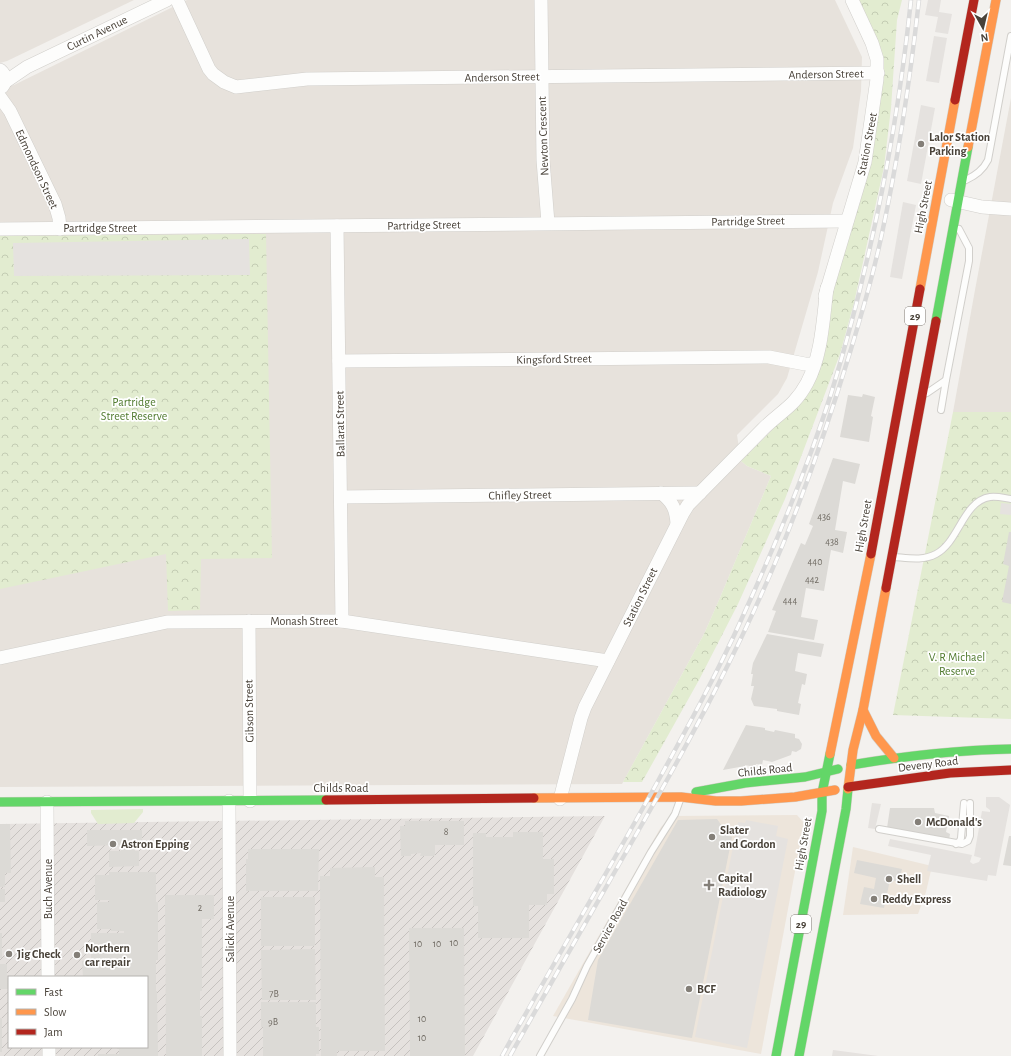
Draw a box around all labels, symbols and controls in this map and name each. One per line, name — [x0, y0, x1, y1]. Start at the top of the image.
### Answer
north arrow — [963, 8, 1003, 48]
street label: Curtin Avenue — [65, 13, 129, 53]
text: N — [980, 31, 989, 43]
street label: Anderson Street — [788, 67, 864, 81]
street label: Anderson Street — [464, 70, 540, 84]
street label: Newton Crescent — [536, 96, 550, 176]
street label: Station Street — [855, 111, 879, 177]
street label: Edmondson Street — [13, 127, 61, 211]
place label: Lalor Station Parking — [929, 131, 990, 157]
marker: Lalor Station Parking — [916, 139, 926, 149]
street label: High Street — [912, 179, 934, 234]
street label: Partridge Street — [711, 214, 785, 228]
street label: Partridge Street — [387, 218, 461, 232]
street label: Partridge Street — [63, 222, 137, 234]
road number: 29 — [905, 307, 925, 325]
street label: Kingsford Street — [516, 352, 592, 366]
street label: Ballarat Street — [333, 390, 347, 457]
park label: Partridge Street Reserve — [101, 396, 167, 422]
street label: Chifley Street — [488, 488, 552, 503]
street label: High Street — [852, 498, 874, 553]
house number: 436 — [817, 512, 831, 522]
house number: 438 — [825, 537, 839, 547]
house number: 440 — [808, 557, 822, 567]
street label: Station Street — [621, 565, 659, 628]
house number: 442 — [805, 575, 820, 585]
house number: 444 — [783, 596, 797, 606]
street label: Monash Street — [270, 615, 338, 627]
park label: V. R Michael Reserve — [929, 651, 985, 677]
street label: Gibson Street — [242, 679, 256, 743]
street label: Deveny Road — [897, 754, 959, 775]
street label: Childs Road — [737, 761, 793, 779]
street label: Childs Road — [314, 782, 368, 794]
street label: High Street — [792, 816, 814, 871]
place label: McDonald's — [926, 816, 982, 828]
marker: McDonald's — [913, 817, 923, 827]
place label: Slater and Gordon — [720, 824, 776, 850]
house number: 8 — [444, 827, 449, 837]
marker: Slater and Gordon — [707, 832, 717, 842]
place label: Astron Epping — [121, 838, 190, 850]
marker: Astron Epping — [108, 839, 118, 849]
street label: Buch Avenue — [42, 859, 54, 919]
place label: Capital Radiology — [718, 872, 767, 899]
place label: Shell — [897, 873, 921, 885]
marker: Shell — [884, 874, 894, 884]
marker: Capital Radiology — [703, 879, 715, 891]
place label: Reddy Express — [882, 893, 951, 906]
marker: Reddy Express — [869, 894, 879, 904]
street label: Salicki Avenue — [224, 896, 236, 962]
street label: Service Road — [590, 897, 630, 955]
house number: 2 — [198, 903, 203, 913]
road number: 29 — [791, 915, 811, 933]
house number: 10 — [450, 938, 458, 948]
house number: 10 — [414, 939, 422, 949]
house number: 10 — [433, 939, 441, 949]
place label: Northern car repair — [85, 942, 131, 968]
place label: Jig Check — [17, 948, 61, 960]
marker: Jig Check — [4, 949, 14, 959]
marker: Northern car repair — [72, 950, 82, 960]
legend — [8, 976, 148, 1048]
place label: BCF — [697, 983, 716, 995]
marker: BCF — [684, 984, 694, 994]
text: Fast — [44, 986, 63, 998]
house number: 7B — [269, 989, 279, 999]
text: Slow — [44, 1006, 66, 1018]
house number: 10 — [418, 1014, 426, 1024]
house number: 9B — [268, 1017, 278, 1027]
text: Jam — [44, 1026, 63, 1038]
house number: 10 — [418, 1033, 426, 1043]

